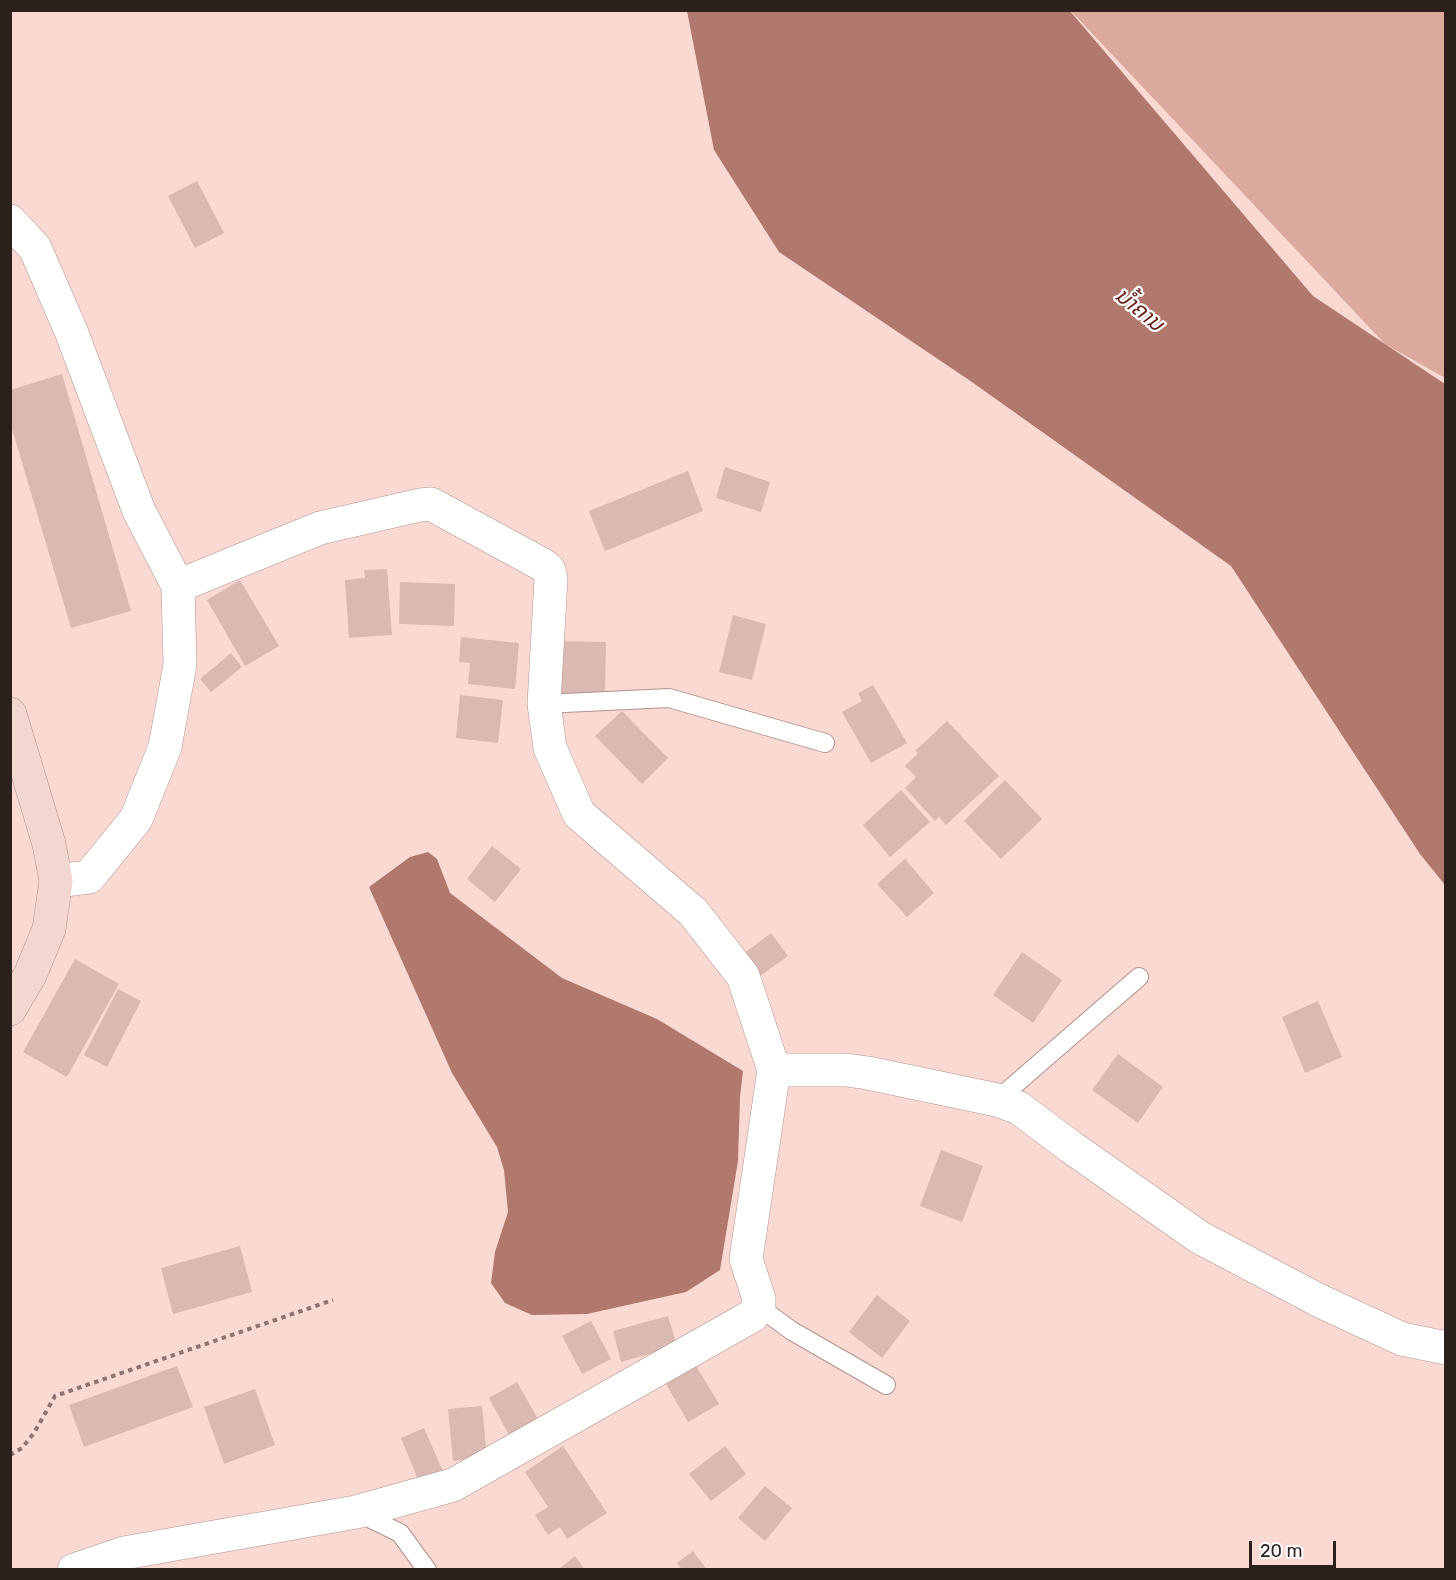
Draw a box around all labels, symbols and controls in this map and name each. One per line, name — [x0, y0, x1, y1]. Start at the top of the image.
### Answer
water label: ນ້ຳຄານ — [1109, 283, 1169, 337]
scale bar — [1252, 1529, 1339, 1567]
text: 20 m — [1260, 1540, 1302, 1562]

